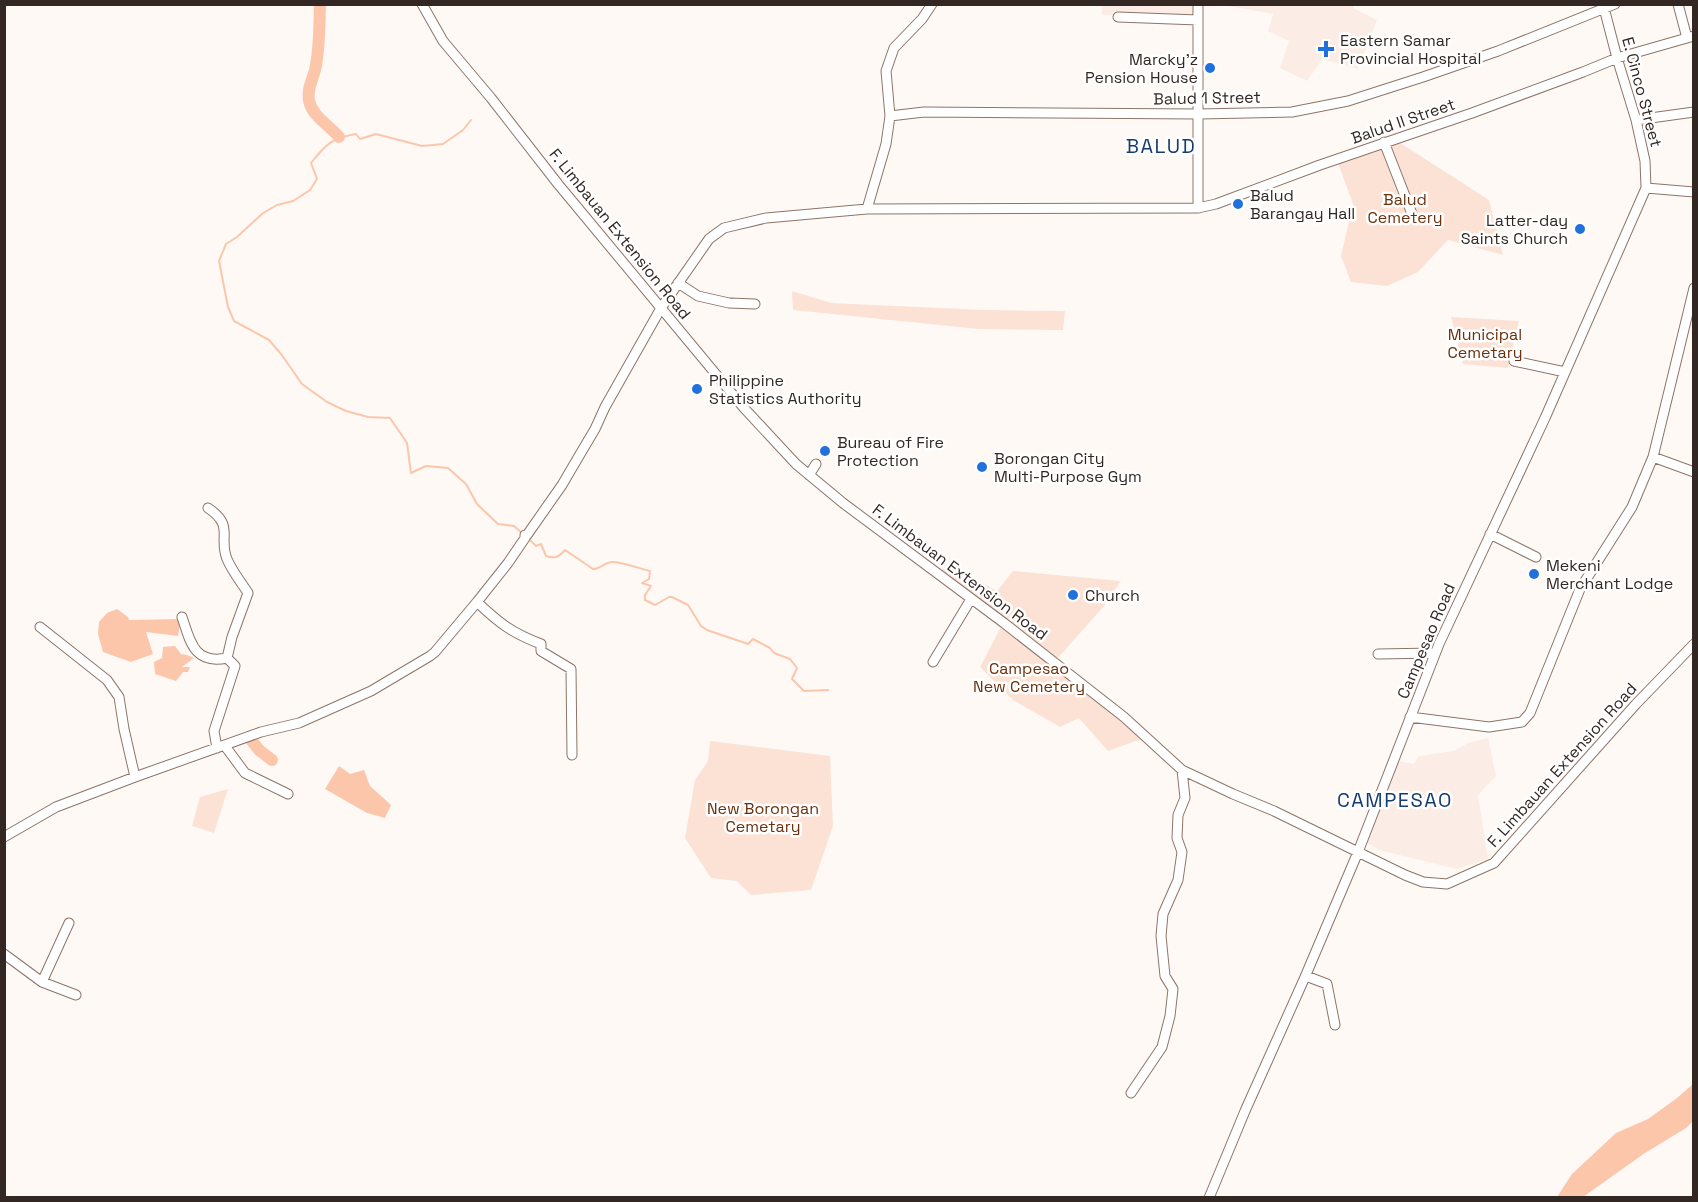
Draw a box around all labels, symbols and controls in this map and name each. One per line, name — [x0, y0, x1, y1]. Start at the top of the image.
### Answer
place label: Eastern Samar Provincial Hospital — [1340, 30, 1481, 69]
street label: E. Cinco Street — [1617, 35, 1667, 149]
marker: Eastern Samar Provincial Hospital — [1317, 40, 1335, 58]
place label: Marcky'z Pension House — [1085, 49, 1198, 88]
marker: Marcky'z Pension House — [1203, 61, 1217, 75]
street label: Balud 1 Street — [1153, 87, 1261, 109]
street label: Balud II Street — [1348, 93, 1458, 149]
district label: BALUD — [1126, 133, 1196, 159]
street label: F. Limbauan Extension Road — [545, 144, 695, 324]
place label: Balud Barangay Hall — [1250, 185, 1355, 224]
park label: Balud Cemetery — [1367, 189, 1443, 228]
marker: Balud Barangay Hall — [1231, 197, 1245, 211]
place label: Latter-day Saints Church — [1461, 210, 1568, 249]
marker: Latter-day Saints Church — [1573, 222, 1587, 236]
park label: Municipal Cemetary — [1447, 324, 1523, 363]
place label: Philippine Statistics Authority — [709, 370, 862, 409]
marker: Philippine Statistics Authority — [690, 382, 704, 396]
place label: Bureau of Fire Protection — [837, 432, 944, 471]
marker: Bureau of Fire Protection — [818, 444, 832, 458]
place label: Borongan City Multi-Purpose Gym — [994, 448, 1142, 487]
marker: Borongan City Multi-Purpose Gym — [975, 460, 989, 474]
street label: F. Limbauan Extension Road — [868, 499, 1052, 645]
place label: Mekeni Merchant Lodge — [1546, 555, 1673, 594]
marker: Mekeni Merchant Lodge — [1527, 567, 1541, 581]
street label: Campesao Road — [1392, 580, 1460, 702]
place label: Church — [1085, 585, 1140, 606]
marker: Church — [1066, 588, 1080, 602]
park label: Campesao New Cemetery — [973, 658, 1085, 697]
street label: F. Limbauan Extension Road — [1483, 678, 1641, 852]
district label: CAMPESAO — [1337, 787, 1453, 813]
park label: New Borongan Cemetary — [707, 798, 819, 837]

